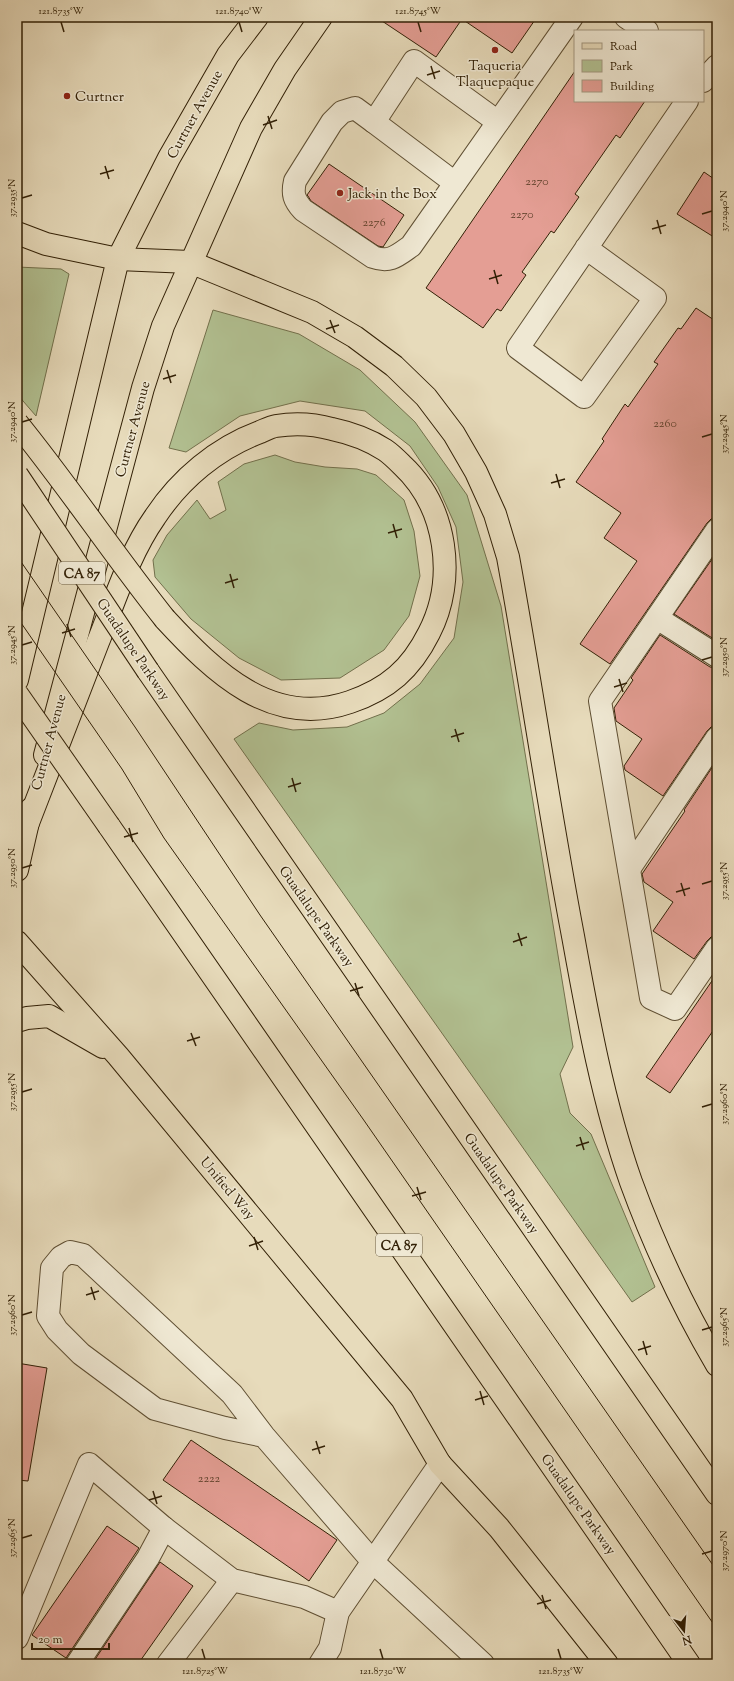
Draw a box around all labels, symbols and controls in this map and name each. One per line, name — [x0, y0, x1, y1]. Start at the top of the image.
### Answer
text: 121.8735°W — [38, 4, 84, 19]
text: 121.8740°W — [215, 4, 263, 19]
text: 121.8745°W — [395, 4, 441, 19]
legend — [574, 30, 704, 102]
text: Road — [610, 38, 637, 56]
marker: Taqueria Tlaquepaque — [490, 45, 500, 55]
place label: Taqueria Tlaquepaque — [456, 57, 534, 93]
text: Park — [610, 58, 633, 76]
street label: Curtner Avenue — [163, 67, 228, 163]
text: Building — [610, 78, 654, 96]
place label: Curtner — [75, 88, 125, 108]
marker: Curtner — [62, 91, 72, 101]
house number: 2270 — [525, 173, 549, 191]
text: 37.2935°N — [5, 179, 20, 217]
place label: Jack in the Box — [347, 185, 437, 205]
marker: Jack in the Box — [335, 188, 345, 198]
text: 37.2940°N — [717, 190, 732, 232]
house number: 2270 — [510, 206, 534, 224]
house number: 2276 — [362, 214, 386, 232]
street label: Curtner Avenue — [111, 379, 156, 480]
text: 37.2940°N — [5, 401, 20, 443]
text: 37.2945°N — [717, 414, 732, 454]
house number: 2260 — [653, 415, 677, 433]
road number: CA 87 — [59, 562, 105, 584]
street label: Guadalupe Parkway — [91, 595, 174, 705]
text: 37.2945°N — [5, 625, 20, 665]
text: 37.2950°N — [717, 637, 732, 677]
street label: Curtner Avenue — [27, 692, 72, 793]
text: 37.2950°N — [5, 848, 20, 888]
street label: Guadalupe Parkway — [273, 862, 358, 972]
text: 37.2955°N — [717, 862, 732, 900]
text: 37.2955°N — [5, 1073, 20, 1111]
text: 37.2960°N — [717, 1083, 732, 1125]
street label: Guadalupe Parkway — [458, 1129, 543, 1239]
street label: Unified Way — [194, 1154, 259, 1225]
road number: CA 87 — [376, 1234, 422, 1256]
text: 37.2960°N — [5, 1294, 20, 1336]
text: 37.2965°N — [717, 1307, 732, 1347]
street label: Guadalupe Parkway — [535, 1450, 620, 1560]
house number: 2222 — [198, 1470, 221, 1488]
text: 37.2965°N — [5, 1518, 20, 1558]
text: 37.2970°N — [717, 1530, 732, 1572]
north arrow — [664, 1611, 704, 1651]
scale bar — [32, 1625, 109, 1651]
text: N — [680, 1630, 694, 1649]
text: 20 m — [38, 1631, 63, 1649]
text: 121.8725°W — [182, 1664, 228, 1679]
text: 121.8730°W — [360, 1664, 406, 1679]
text: 121.8735°W — [538, 1664, 584, 1679]

